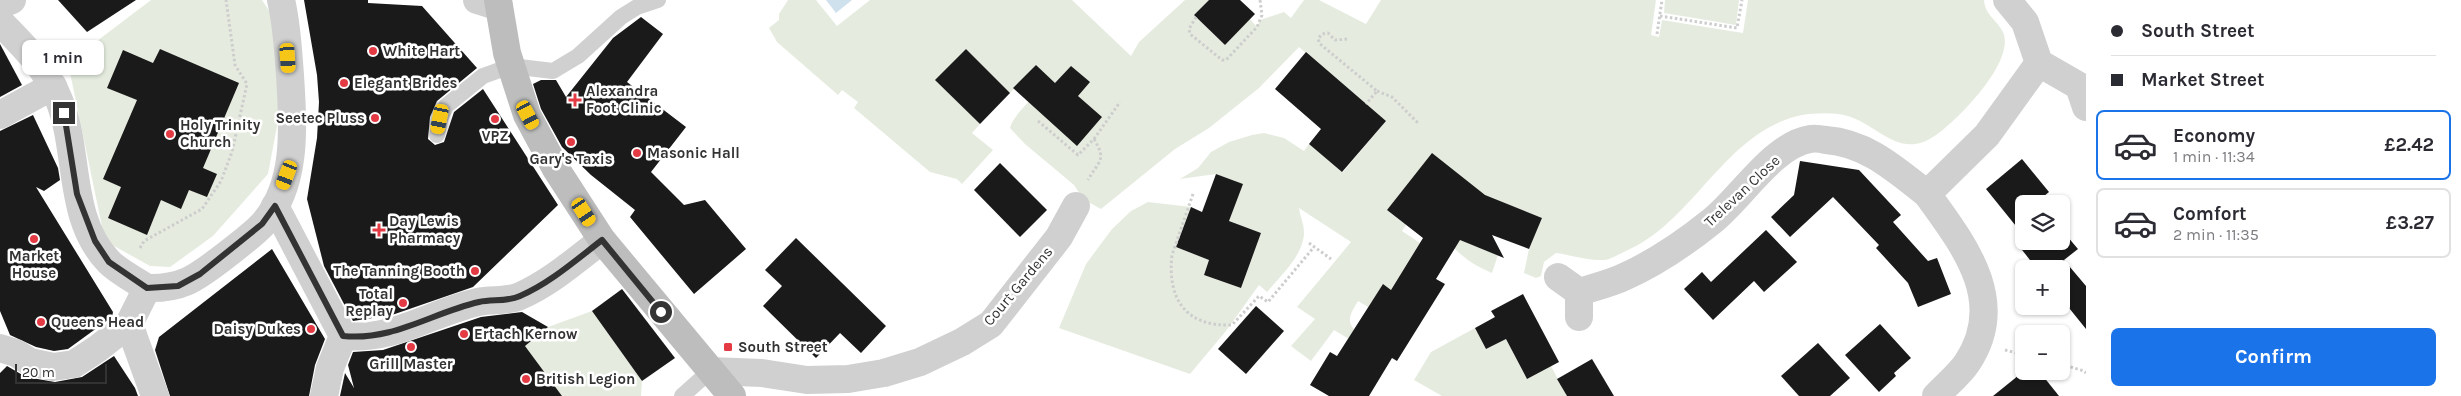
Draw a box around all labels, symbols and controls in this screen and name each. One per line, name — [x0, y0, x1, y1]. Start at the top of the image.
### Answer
text: South Street — [2141, 20, 2255, 42]
callout: 1 min — [23, 41, 105, 76]
place label: White Hart — [383, 42, 460, 60]
car — [279, 43, 296, 73]
marker: White Hart — [367, 45, 379, 57]
text: 1 min — [43, 48, 83, 67]
text: Market Street — [2141, 69, 2265, 91]
place label: Elegant Brides — [354, 74, 458, 92]
marker: Elegant Brides — [338, 77, 350, 89]
place label: Alexandra Foot Clinic — [586, 82, 662, 117]
marker: Alexandra Foot Clinic — [568, 93, 582, 107]
car — [514, 98, 541, 132]
route end — [53, 102, 75, 124]
car — [429, 103, 450, 135]
place label: Seetec Pluss — [275, 109, 365, 127]
marker: Seetec Pluss — [369, 112, 381, 124]
marker: VPZ — [489, 113, 501, 125]
place label: Holy Trinity Church — [180, 116, 261, 151]
icon: car — [2113, 123, 2158, 168]
text: Economy — [2173, 125, 2255, 147]
place label: VPZ — [481, 127, 509, 145]
marker: Holy Trinity Church — [164, 128, 176, 140]
text: £2.42 — [2384, 134, 2434, 156]
marker: Gary's Taxis — [565, 136, 577, 148]
place label: Masonic Hall — [647, 144, 740, 162]
marker: Masonic Hall — [631, 147, 643, 159]
text: 1 min · 11:34 — [2173, 147, 2255, 166]
place label: Gary's Taxis — [529, 150, 613, 168]
street label: Trelevan Close — [1700, 151, 1784, 231]
car — [274, 158, 299, 192]
car — [569, 195, 598, 229]
map controls — [2015, 195, 2070, 380]
button: layers — [2015, 195, 2070, 250]
icon: car — [2113, 201, 2158, 246]
text: Comfort — [2173, 203, 2247, 225]
place label: Day Lewis Pharmacy — [389, 212, 461, 247]
text: £3.27 — [2386, 212, 2434, 234]
marker: Day Lewis Pharmacy — [373, 224, 385, 236]
text: 2 min · 11:35 — [2173, 225, 2259, 244]
marker: Market House — [28, 233, 40, 245]
street label: Court Gardens — [980, 243, 1056, 329]
place label: Market House — [9, 247, 59, 282]
button: + — [2015, 260, 2070, 315]
place label: The Tanning Booth — [333, 262, 465, 280]
marker: The Tanning Booth — [469, 265, 481, 277]
place label: Total Replay — [345, 285, 393, 320]
marker: Total Replay — [397, 297, 409, 309]
route start — [650, 301, 672, 323]
place label: Queens Head — [51, 313, 144, 331]
marker: Queens Head — [35, 316, 47, 328]
place label: Daisy Dukes — [214, 320, 301, 338]
marker: Daisy Dukes — [305, 323, 317, 335]
place label: Ertach Kernow — [474, 325, 578, 343]
button: − — [2015, 325, 2070, 380]
marker: Ertach Kernow — [458, 328, 470, 340]
button: Confirm — [2111, 328, 2436, 386]
place label: South Street — [738, 338, 828, 356]
marker: Grill Master — [405, 341, 417, 353]
marker: South Street — [722, 341, 734, 353]
place label: Grill Master — [369, 355, 453, 373]
scale bar — [15, 361, 108, 384]
text: 20 m — [22, 364, 55, 381]
place label: British Legion — [536, 370, 635, 388]
marker: British Legion — [520, 373, 532, 385]

